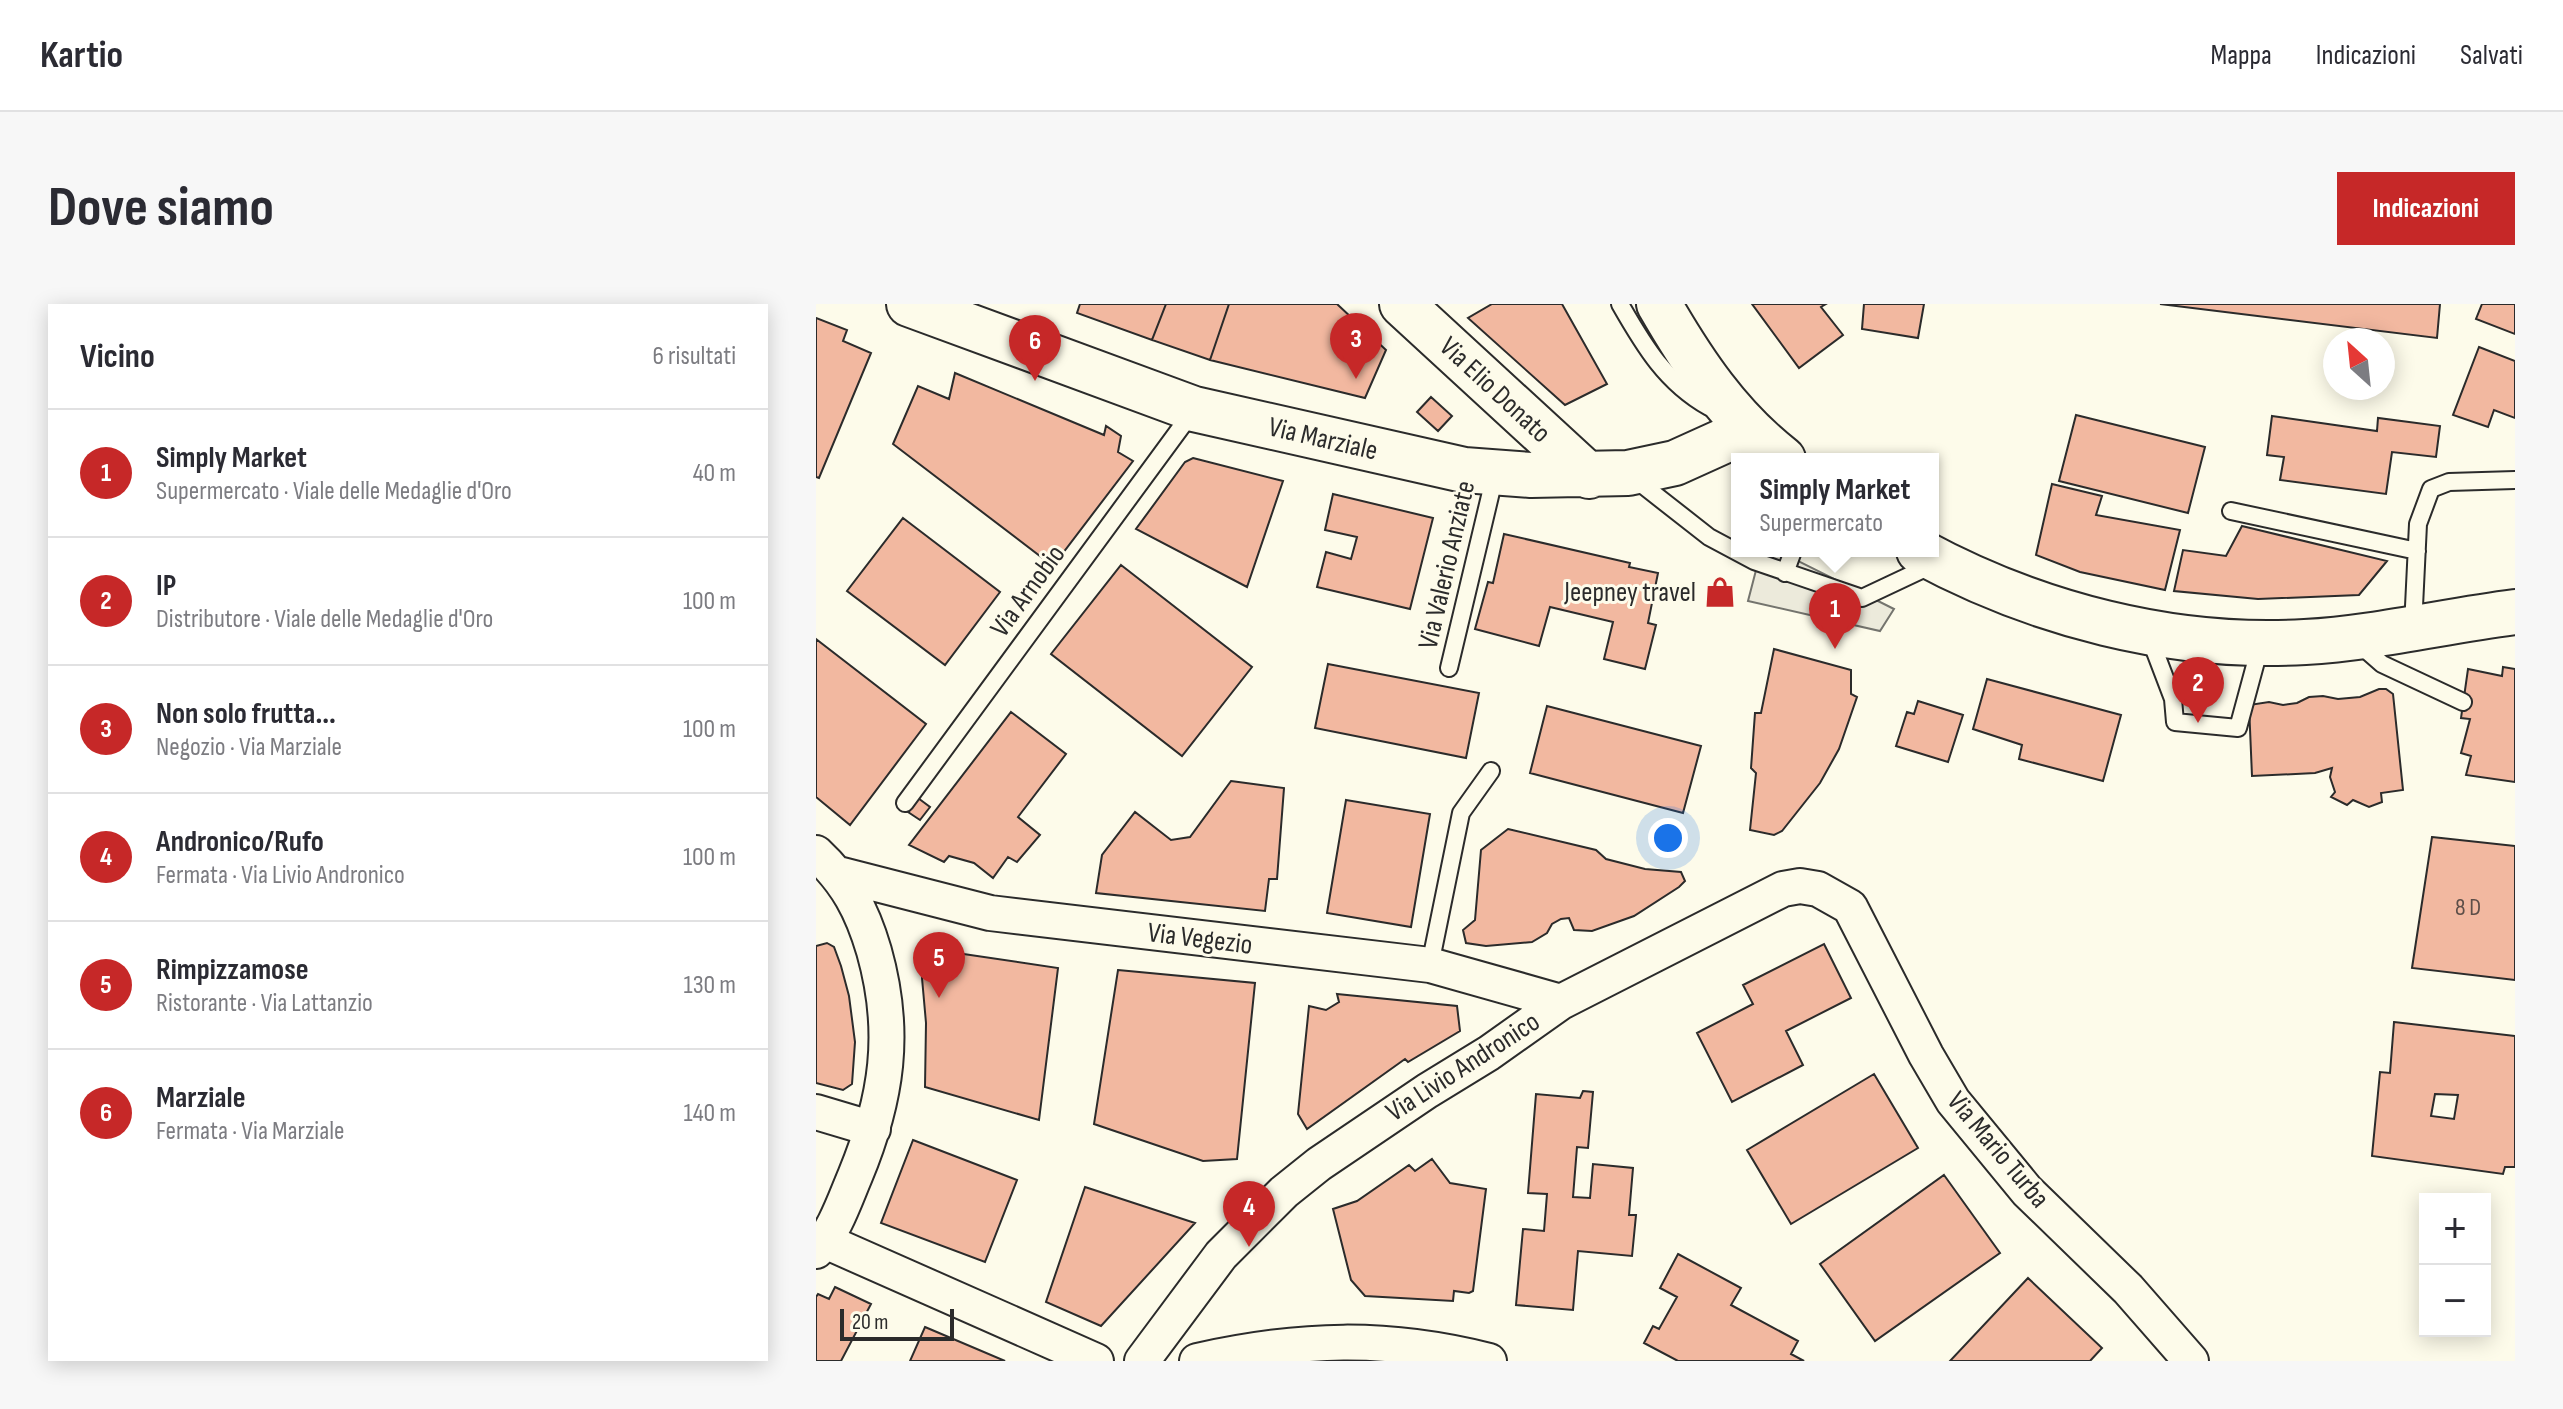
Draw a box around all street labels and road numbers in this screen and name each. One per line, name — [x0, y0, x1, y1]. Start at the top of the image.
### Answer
street label: Via Elio Donato — [1433, 330, 1557, 450]
street label: Via Marziale — [1265, 410, 1381, 468]
street label: Via Valerio Anziate — [1412, 478, 1482, 652]
street label: Via Arnobio — [984, 539, 1072, 643]
street label: Via Vegezio — [1146, 916, 1254, 962]
street label: Via Livio Andronico — [1380, 1005, 1546, 1129]
street label: Via Mario Turba — [1940, 1085, 2056, 1215]

